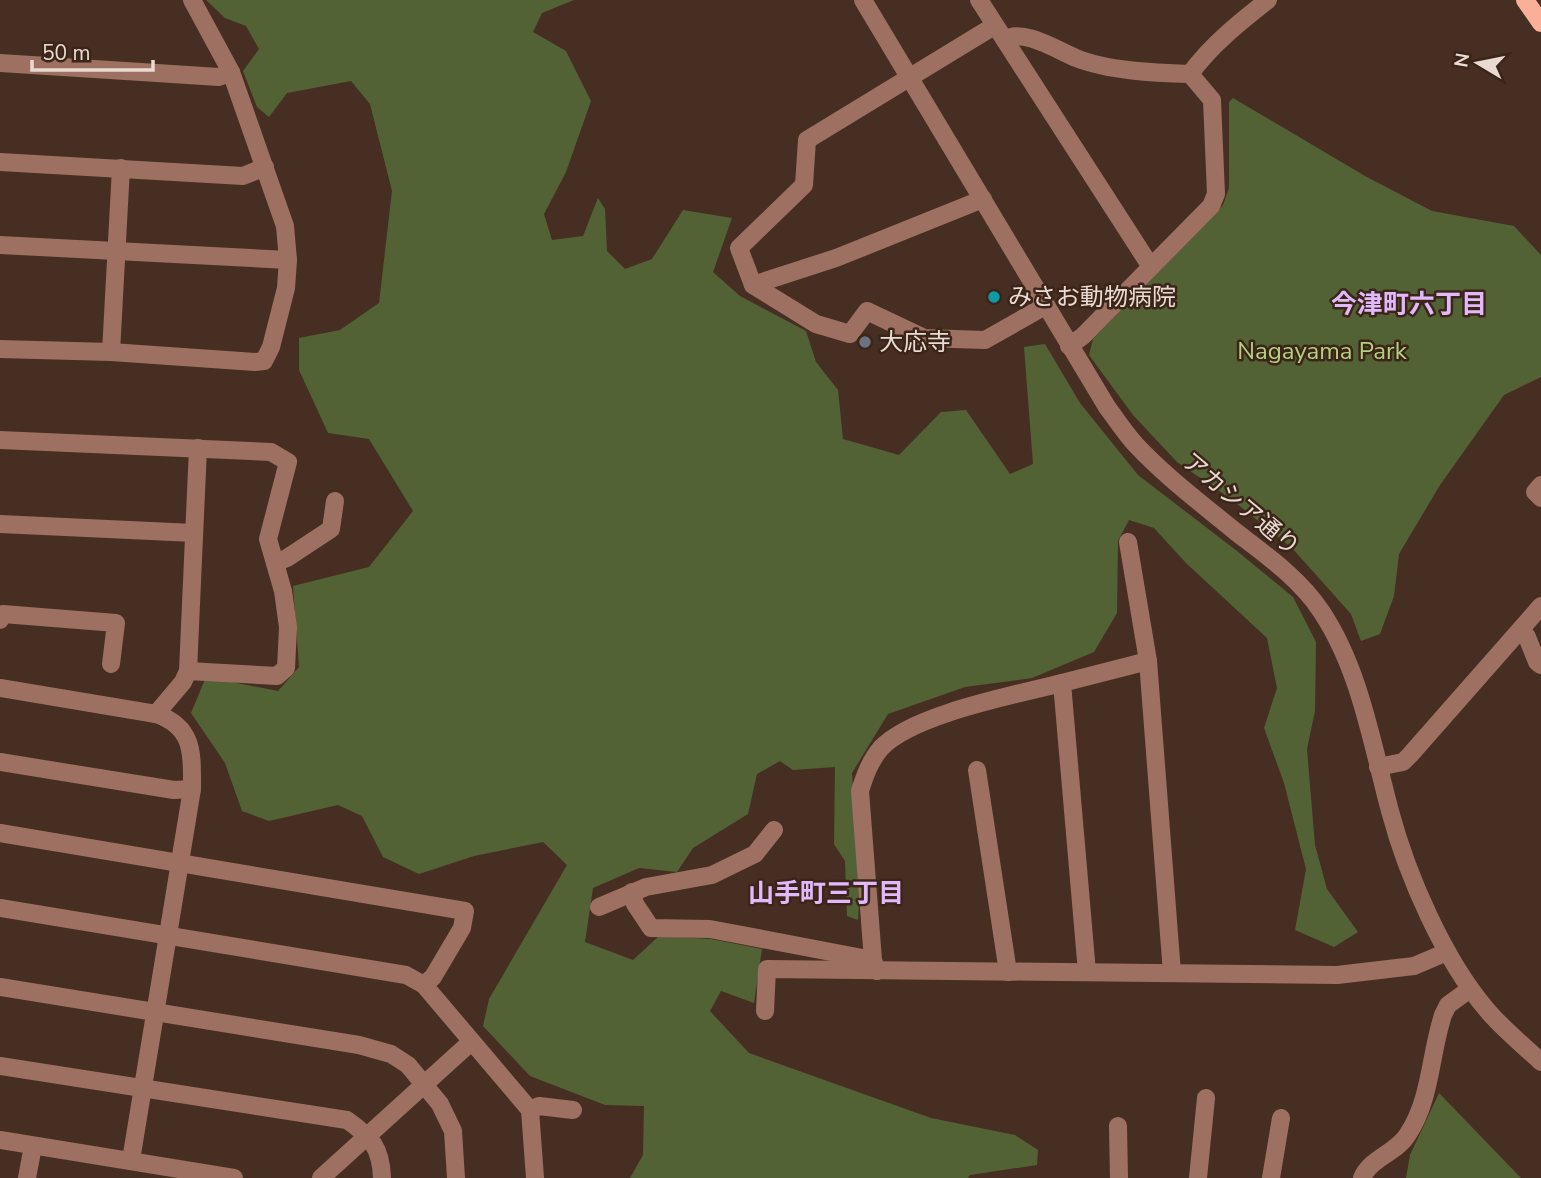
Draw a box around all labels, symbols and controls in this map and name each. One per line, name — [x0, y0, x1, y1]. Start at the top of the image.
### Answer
scale bar — [32, 28, 152, 72]
north arrow — [1443, 28, 1513, 98]
text: 50 m — [42, 39, 91, 67]
text: N — [1448, 51, 1476, 69]
place label: みさお動物病院 — [1008, 281, 1176, 313]
district label: 今津町六丁目 — [1331, 287, 1487, 322]
marker: みさお動物病院 — [986, 289, 1002, 305]
place label: 大応寺 — [879, 326, 951, 358]
marker: 大応寺 — [857, 334, 873, 350]
park label: Nagayama Park — [1237, 335, 1408, 367]
street label: アカシア通り — [1176, 445, 1306, 563]
district label: 山手町三丁目 — [748, 876, 904, 911]

